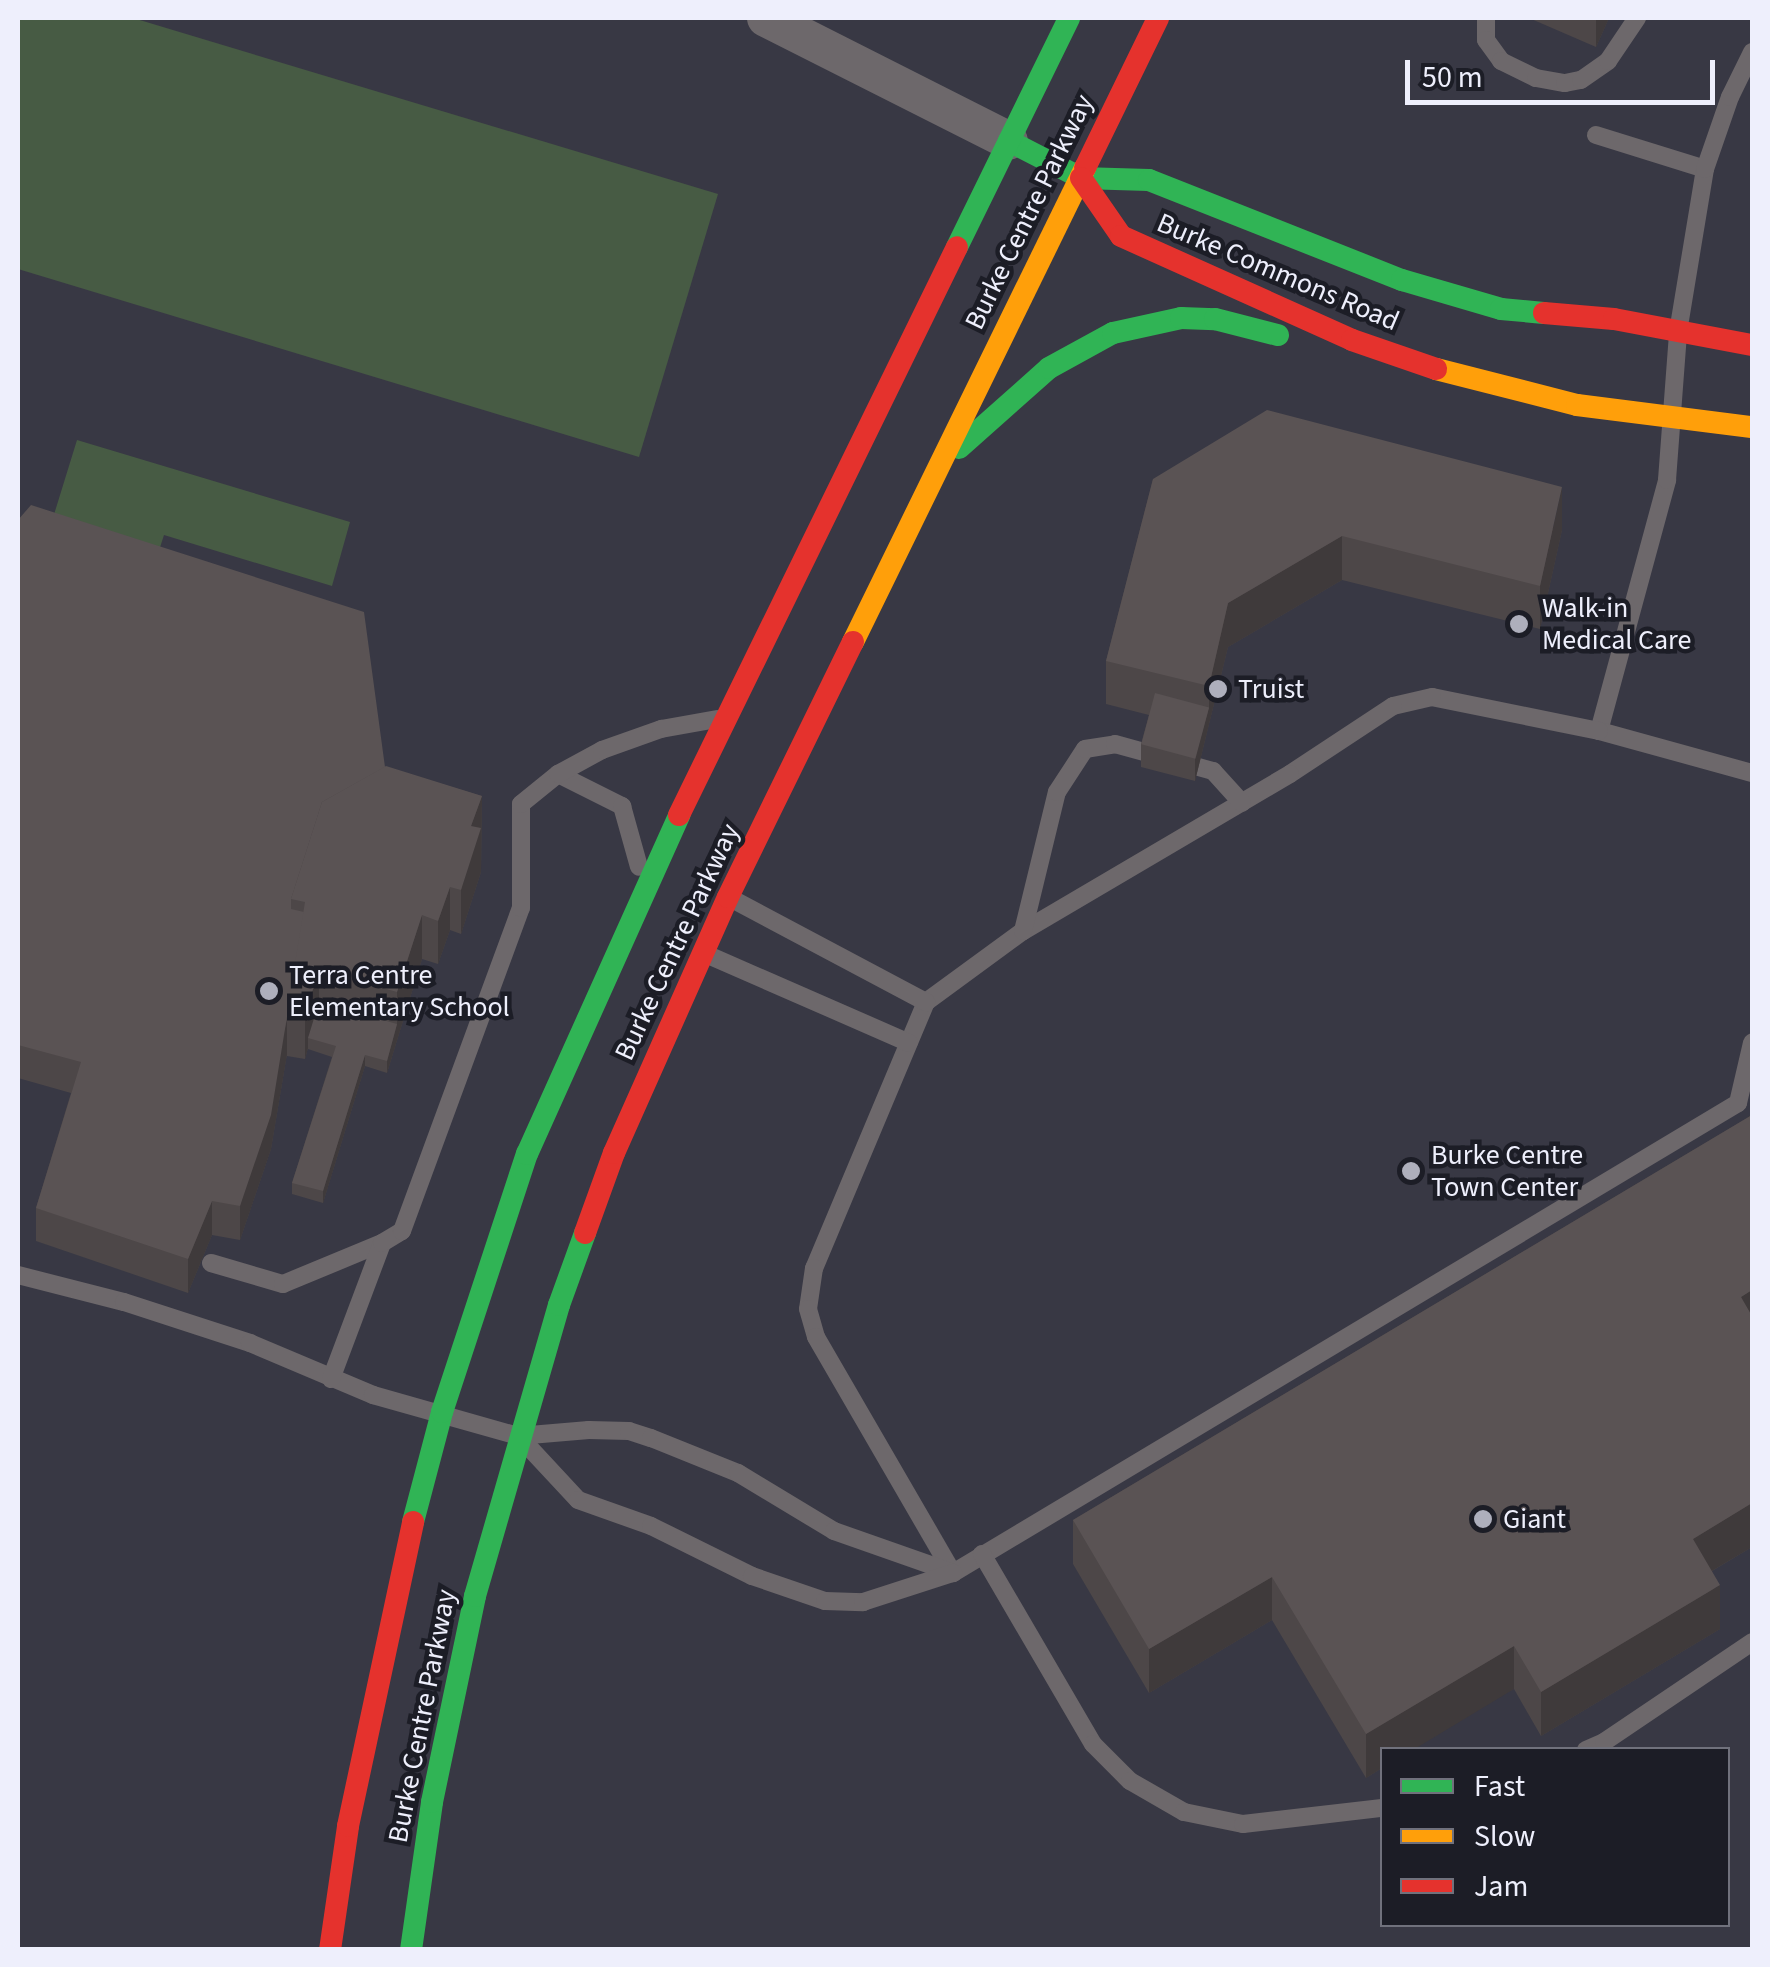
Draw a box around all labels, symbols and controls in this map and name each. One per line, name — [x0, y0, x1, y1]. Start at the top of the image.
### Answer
scale bar — [1410, 40, 1720, 102]
text: 50 m — [1422, 56, 1483, 99]
street label: Burke Centre Parkway — [958, 89, 1100, 335]
street label: Burke Commons Road — [1152, 206, 1404, 338]
place label: Walk-in Medical Care — [1542, 591, 1691, 657]
marker: Walk-in Medical Care — [1506, 611, 1532, 637]
place label: Truist — [1238, 672, 1304, 706]
marker: Truist — [1207, 678, 1229, 700]
street label: Burke Centre Parkway — [607, 818, 747, 1066]
place label: Terra Centre Elementary School — [289, 958, 510, 1024]
marker: Terra Centre Elementary School — [258, 980, 280, 1002]
place label: Burke Centre Town Center — [1431, 1138, 1583, 1204]
marker: Burke Centre Town Center — [1400, 1160, 1422, 1182]
place label: Giant — [1503, 1502, 1566, 1536]
marker: Giant — [1472, 1508, 1494, 1530]
street label: Burke Centre Parkway — [381, 1587, 463, 1845]
legend — [1380, 1747, 1730, 1927]
text: Fast — [1474, 1765, 1525, 1808]
text: Slow — [1474, 1815, 1535, 1858]
text: Jam — [1474, 1865, 1528, 1908]

